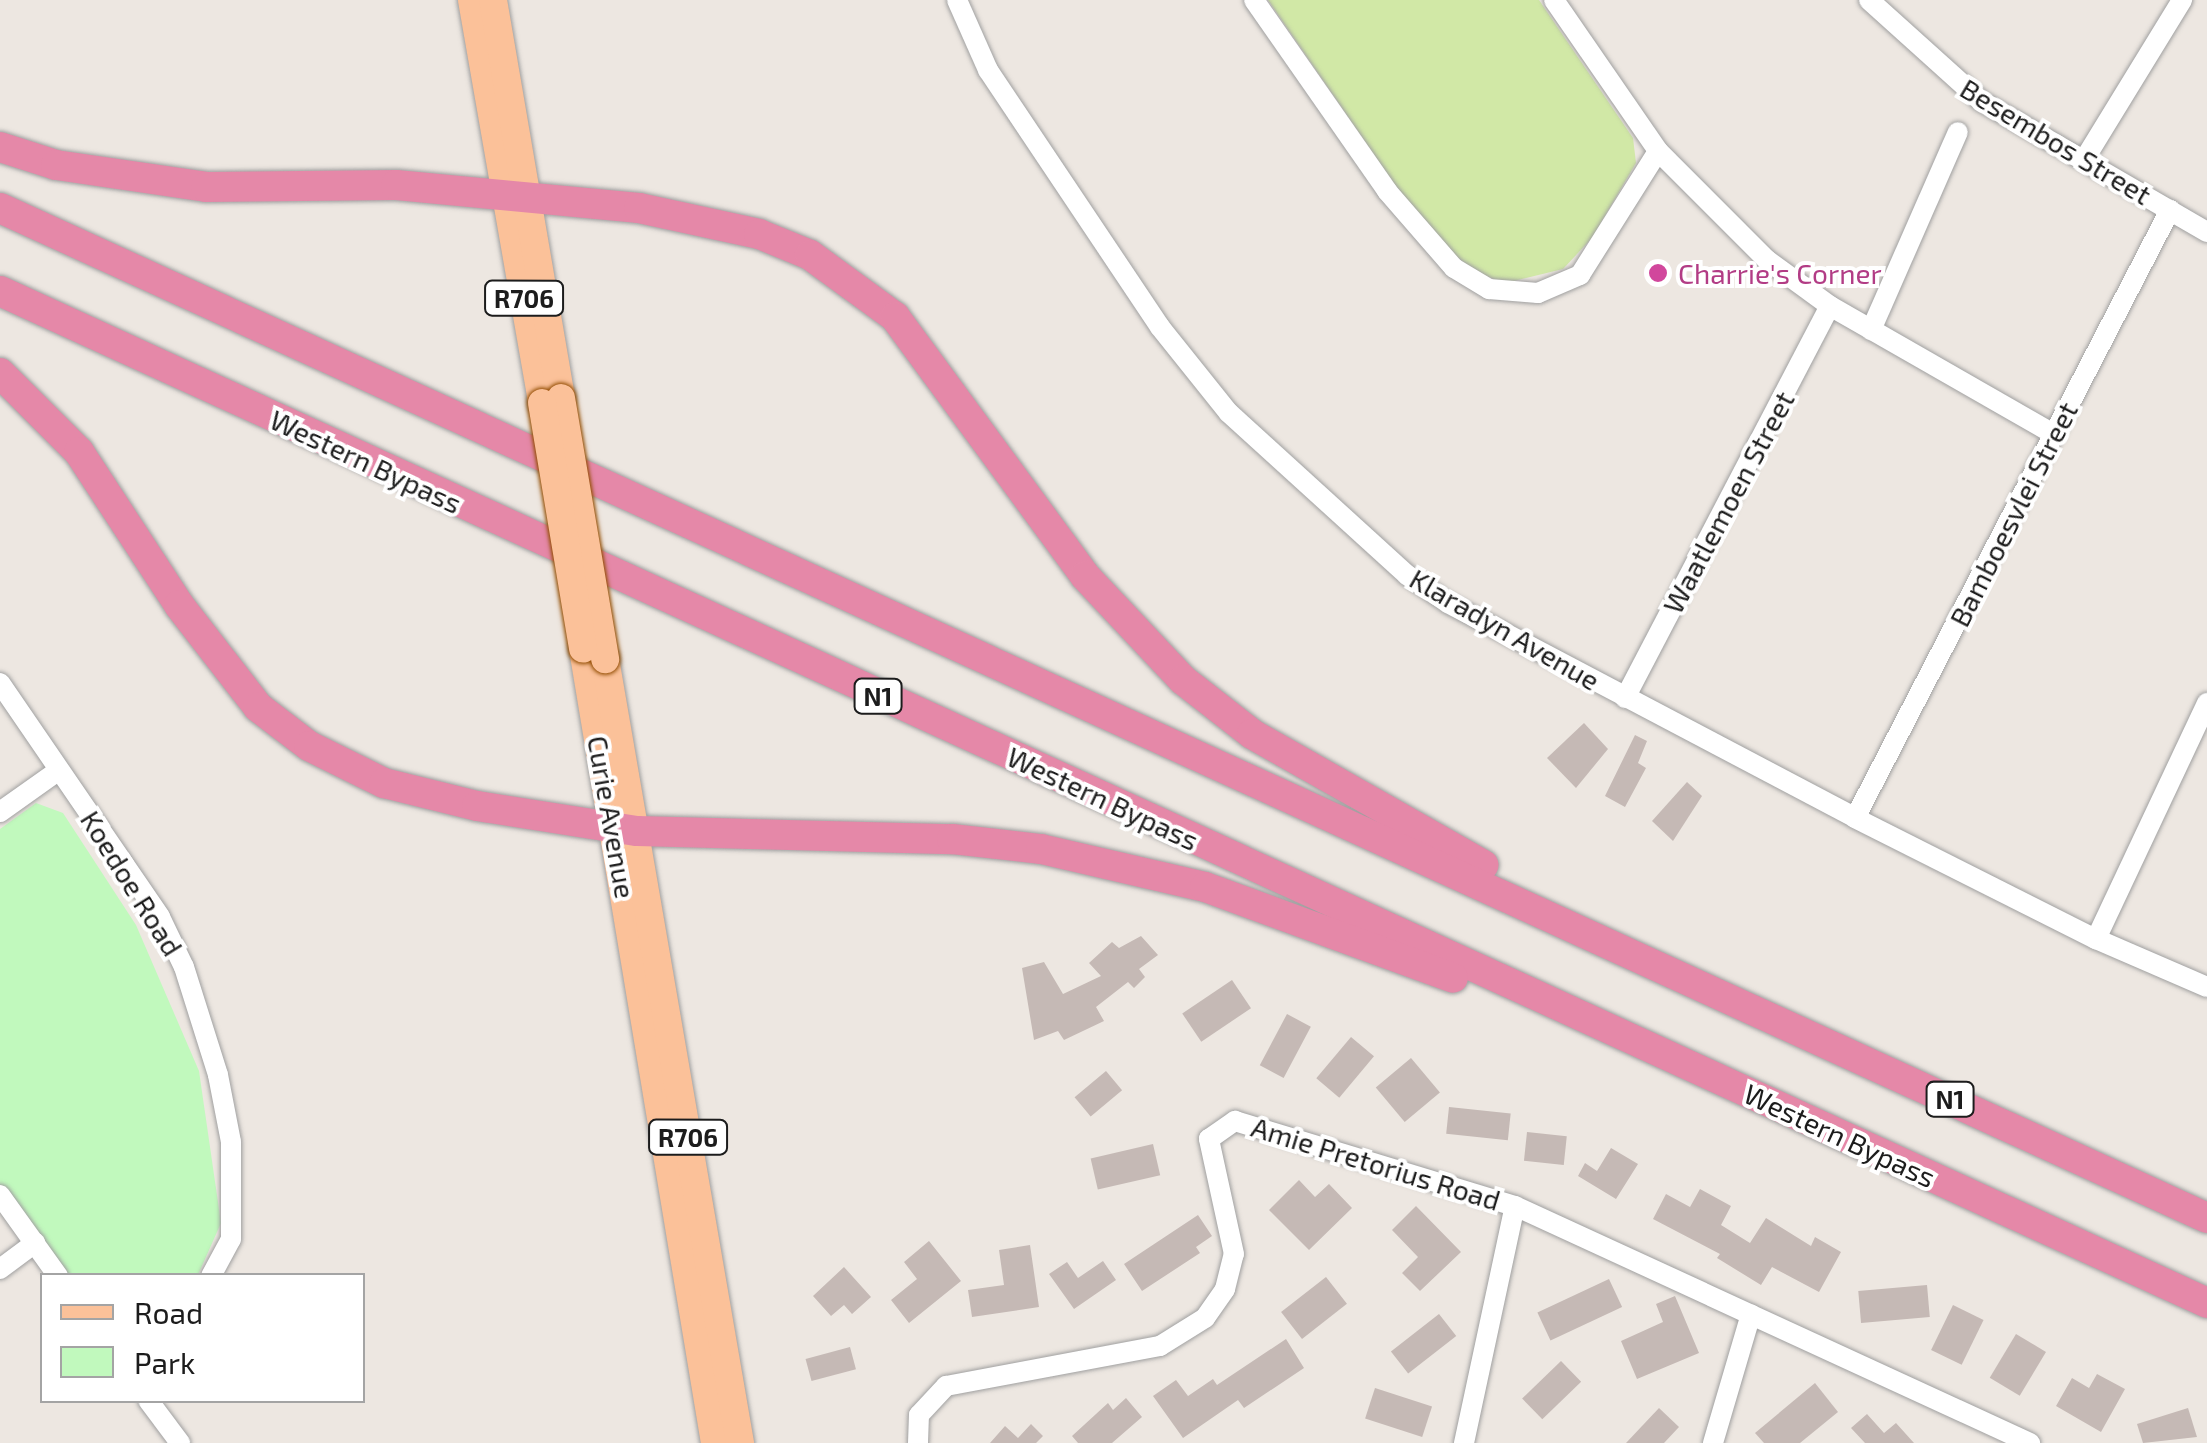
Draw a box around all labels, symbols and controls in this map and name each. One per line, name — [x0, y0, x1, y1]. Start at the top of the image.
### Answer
street label: Besembos Street — [1955, 71, 2157, 211]
place label: Charrie's Corner — [1678, 256, 1882, 290]
marker: Charrie's Corner — [1647, 262, 1669, 284]
road number: R706 — [484, 278, 564, 318]
street label: Waatlemoen Street — [1655, 385, 1801, 619]
street label: Bamboesvlei Street — [1942, 396, 2084, 632]
street label: Western Bypass — [265, 402, 467, 520]
street label: Klaradyn Avenue — [1404, 561, 1606, 697]
road number: N1 — [853, 676, 903, 716]
street label: Curie Avenue — [581, 733, 643, 901]
street label: Western Bypass — [1002, 739, 1204, 857]
street label: Koedoe Road — [74, 804, 190, 962]
street label: Western Bypass — [1739, 1076, 1941, 1194]
road number: N1 — [1925, 1079, 1975, 1119]
street label: Amie Pretorius Road — [1248, 1109, 1504, 1217]
road number: R706 — [648, 1117, 728, 1157]
legend — [40, 1273, 365, 1403]
text: Road — [134, 1294, 203, 1330]
text: Park — [134, 1344, 195, 1380]

